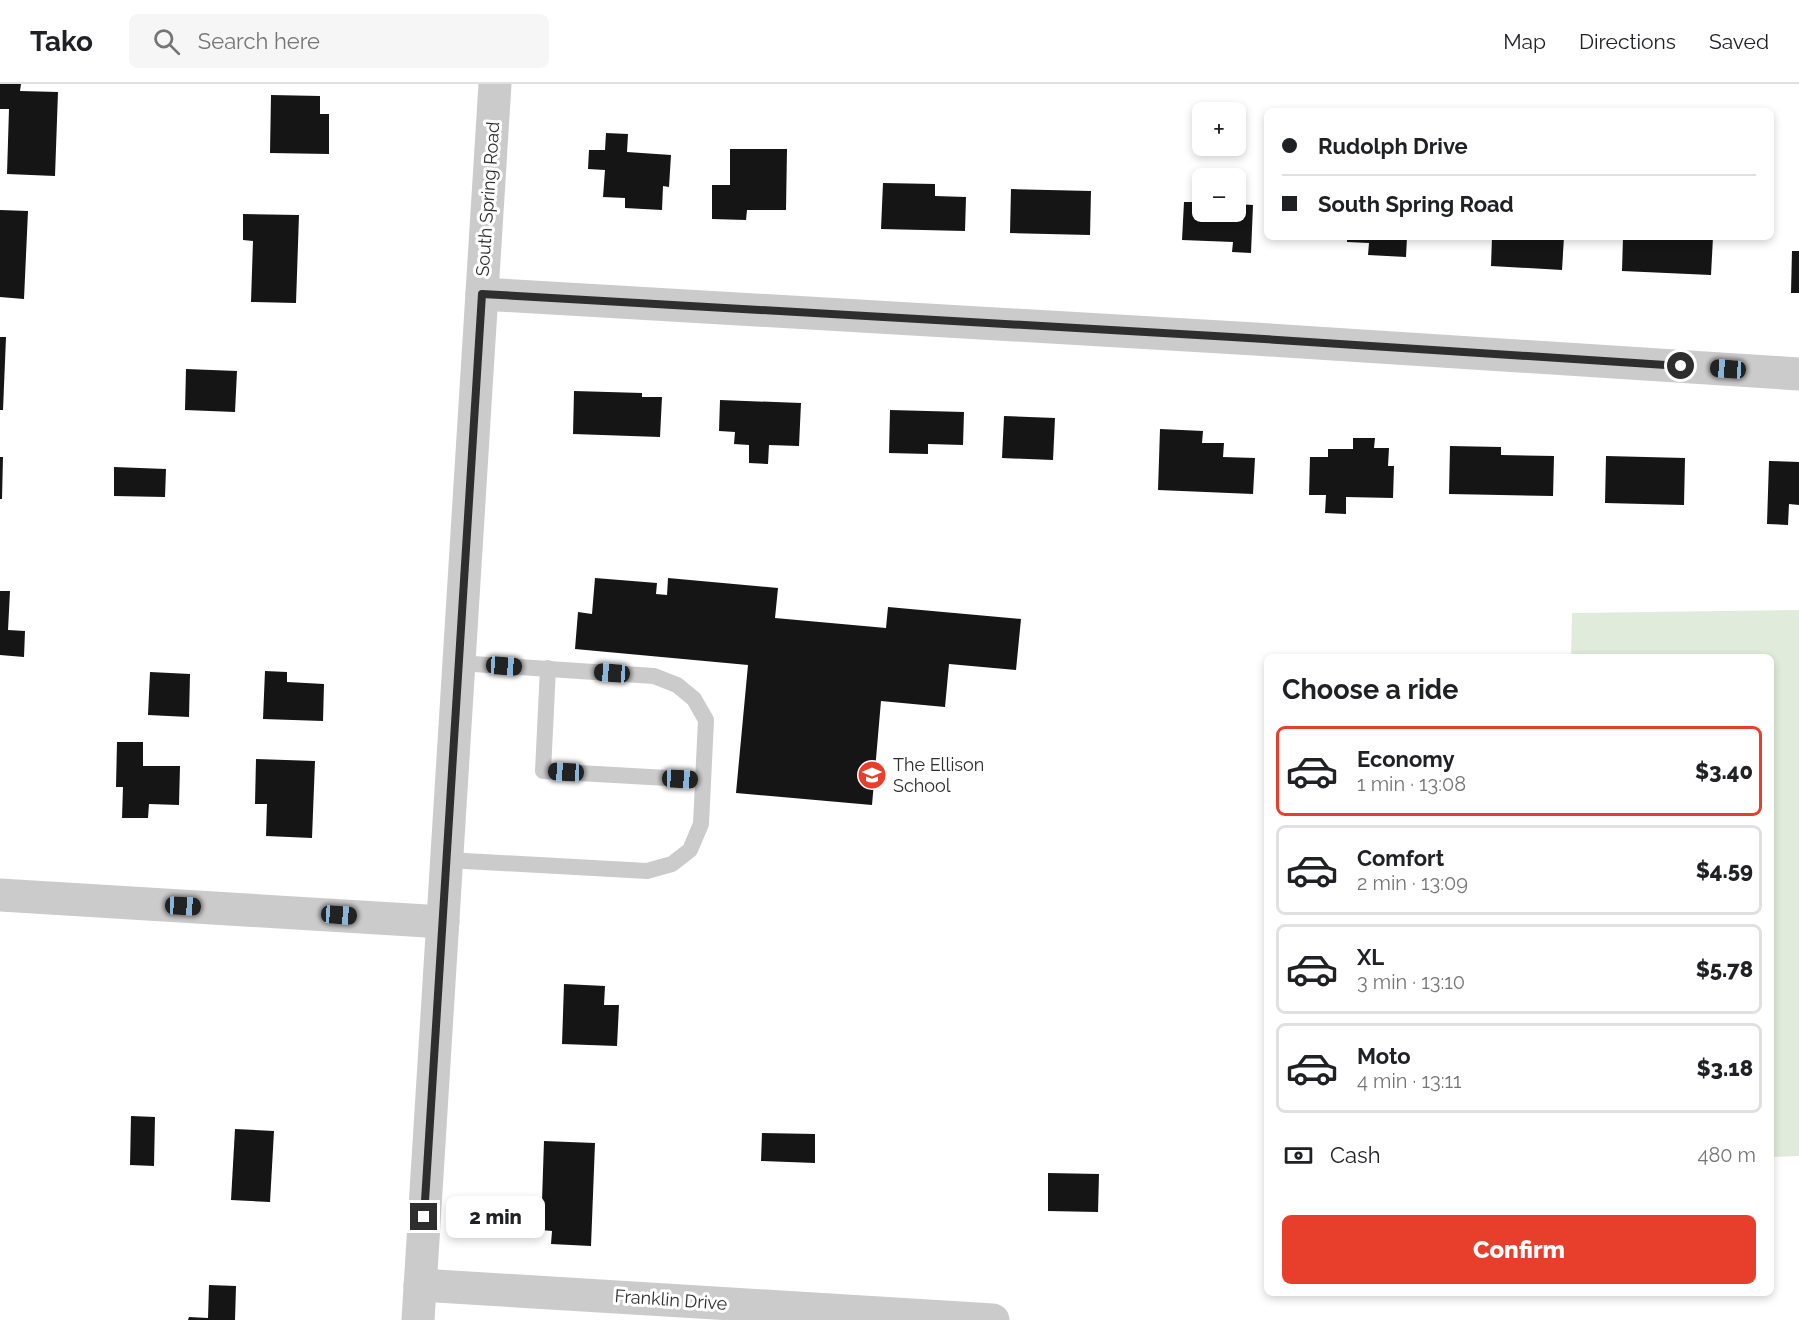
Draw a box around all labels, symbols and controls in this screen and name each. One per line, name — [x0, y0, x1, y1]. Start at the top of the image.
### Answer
search box — [129, 14, 549, 68]
text: Tako — [30, 25, 93, 58]
icon: search — [150, 25, 183, 58]
text: Search here — [198, 28, 320, 54]
text: Map — [1503, 29, 1546, 54]
text: Directions — [1579, 29, 1676, 54]
text: Saved — [1709, 29, 1769, 54]
map controls — [1192, 102, 1246, 222]
button: + — [1192, 102, 1246, 156]
street label: South Spring Road — [472, 121, 503, 277]
text: Rudolph Drive — [1318, 133, 1468, 159]
button: − — [1192, 168, 1246, 222]
text: South Spring Road — [1318, 191, 1514, 217]
route start — [1667, 352, 1694, 379]
car — [1709, 359, 1747, 379]
car — [485, 656, 523, 676]
car — [593, 663, 631, 683]
text: Choose a ride — [1282, 674, 1458, 705]
icon: car — [1285, 744, 1339, 798]
text: Economy — [1357, 746, 1455, 772]
place label: The Ellison School — [893, 754, 984, 796]
text: $3.40 — [1695, 758, 1753, 784]
school or university icon: The Ellison School — [856, 759, 888, 791]
car — [548, 762, 584, 782]
car — [662, 769, 698, 789]
text: 1 min · 13:08 — [1357, 772, 1466, 796]
icon: car — [1285, 843, 1339, 897]
text: Comfort — [1357, 845, 1444, 871]
text: $4.59 — [1696, 857, 1753, 883]
text: 2 min · 13:09 — [1357, 871, 1468, 895]
car — [165, 896, 201, 916]
car — [320, 905, 358, 925]
icon: car — [1285, 942, 1339, 996]
text: XL — [1357, 944, 1384, 970]
text: $5.78 — [1696, 956, 1753, 982]
text: 3 min · 13:10 — [1357, 970, 1465, 994]
icon: car — [1285, 1041, 1339, 1095]
text: Moto — [1357, 1043, 1411, 1069]
text: $3.18 — [1697, 1055, 1753, 1081]
text: 4 min · 13:11 — [1357, 1069, 1462, 1093]
icon: cash — [1282, 1139, 1315, 1172]
text: Cash — [1330, 1142, 1381, 1168]
text: 480 m — [1698, 1143, 1756, 1167]
callout: 2 min — [445, 1196, 544, 1238]
route end — [410, 1203, 437, 1230]
text: 2 min — [469, 1205, 522, 1229]
button: Confirm — [1282, 1215, 1756, 1284]
street label: Franklin Drive — [614, 1285, 729, 1314]

